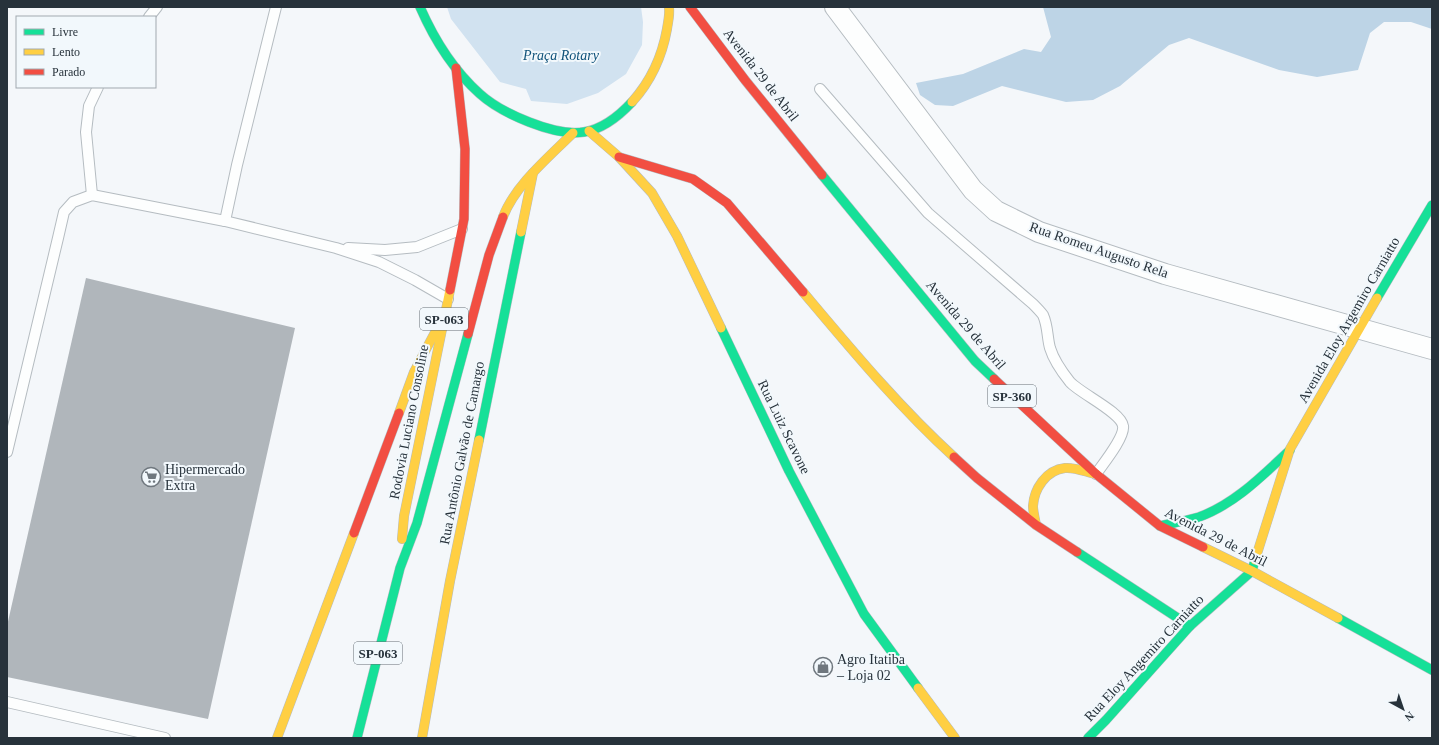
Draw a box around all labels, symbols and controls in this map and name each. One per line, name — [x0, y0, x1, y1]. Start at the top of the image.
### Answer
legend — [16, 16, 156, 88]
text: Livre — [52, 25, 78, 39]
street label: Avenida 29 de Abril — [720, 26, 802, 124]
text: Lento — [52, 45, 80, 59]
park label: Praça Rotary — [522, 48, 600, 63]
text: Parado — [52, 65, 85, 79]
street label: Rua Romeu Augusto Rela — [1028, 219, 1171, 281]
street label: Avenida Eloy Argemiro Carniatto — [1295, 234, 1403, 406]
street label: Avenida 29 de Abril — [923, 277, 1009, 373]
road number: SP-063 — [420, 308, 468, 330]
street label: Rodovia Luciano Consoline — [387, 343, 431, 501]
street label: Rua Antônio Galvão de Camargo — [437, 360, 487, 546]
street label: Rua Luiz Scavone — [755, 378, 813, 476]
road number: SP-360 — [988, 385, 1036, 407]
place label: Hipermercado Extra — [165, 462, 245, 493]
supermarket icon: Hipermercado Extra — [140, 466, 162, 488]
street label: Avenida 29 de Abril — [1162, 505, 1270, 569]
street label: Rua Eloy Angemiro Carniatto — [1081, 592, 1207, 724]
road number: SP-063 — [354, 642, 402, 664]
place label: Agro Itatiba – Loja 02 — [836, 652, 906, 683]
shop icon: Agro Itatiba – Loja 02 — [812, 656, 834, 678]
north arrow — [1383, 689, 1423, 729]
text: N — [1402, 710, 1416, 724]

